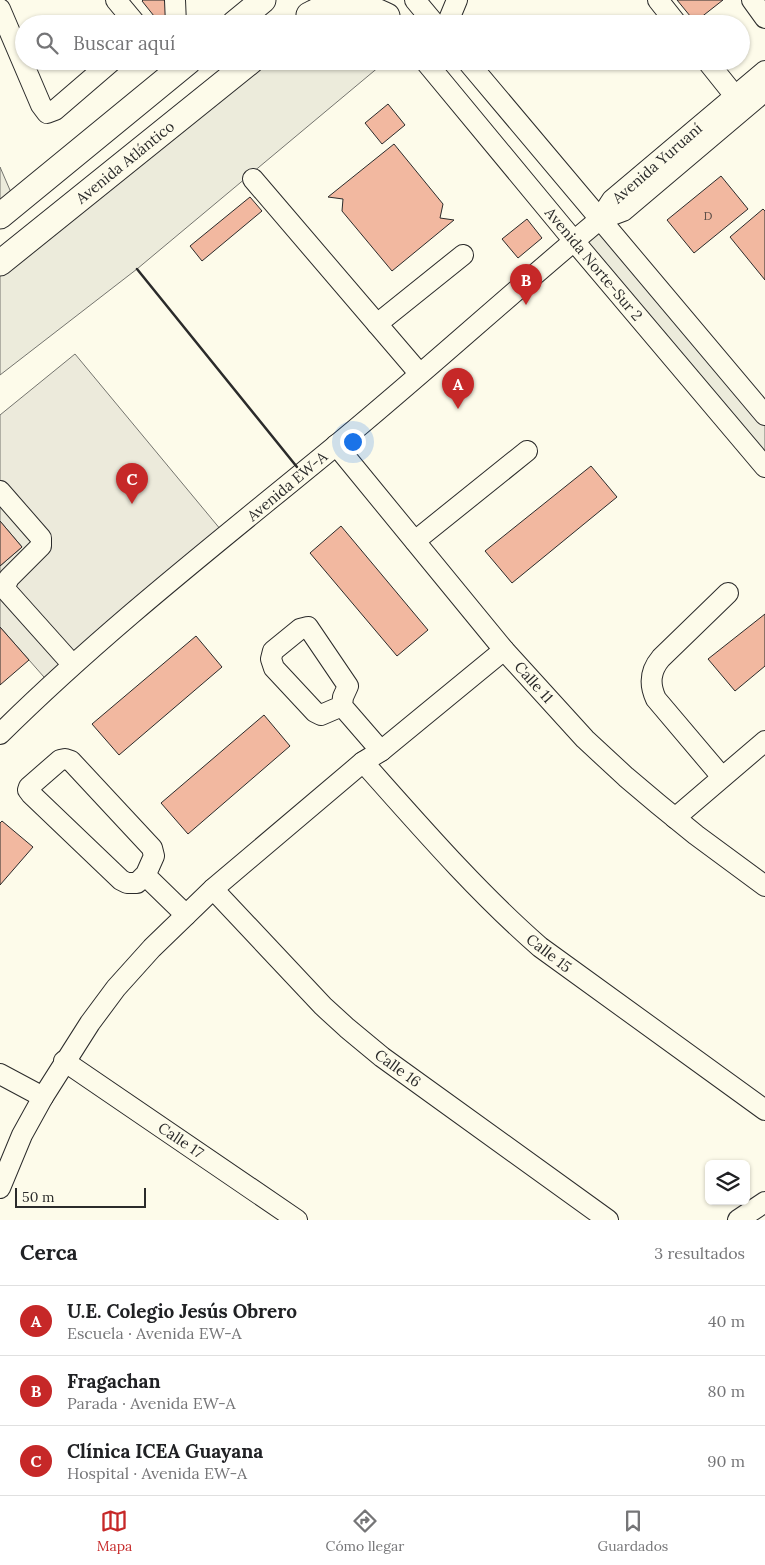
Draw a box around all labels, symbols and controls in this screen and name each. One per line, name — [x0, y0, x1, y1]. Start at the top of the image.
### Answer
search box — [15, 15, 750, 70]
icon: search — [33, 29, 61, 57]
text: Buscar aquí — [73, 31, 175, 55]
street label: Avenida Atlántico — [71, 116, 178, 208]
street label: Avenida Yuruaní — [607, 119, 706, 208]
street label: Avenida Norte-Sur 2 — [540, 203, 647, 325]
house number: D — [704, 208, 713, 223]
pin: B — [510, 264, 542, 305]
pin: A — [442, 368, 474, 409]
your location — [340, 429, 366, 455]
street label: Avenida EW-A — [242, 447, 331, 526]
pin: C — [116, 463, 148, 504]
street label: Calle 11 — [510, 657, 558, 707]
street label: Calle 15 — [523, 929, 575, 977]
street label: Calle 16 — [371, 1045, 425, 1091]
street label: Calle 17 — [155, 1118, 207, 1162]
map controls — [705, 1160, 750, 1205]
button: layers — [705, 1160, 750, 1205]
scale bar — [15, 1185, 146, 1208]
text: 50 m — [22, 1188, 55, 1206]
text: Cerca — [20, 1239, 78, 1266]
text: 3 resultados — [654, 1243, 745, 1263]
text: U.E. Colegio Jesús Obrero — [67, 1299, 297, 1323]
text: A — [31, 1311, 41, 1331]
text: 40 m — [708, 1311, 745, 1331]
text: Escuela · Avenida EW-A — [67, 1323, 242, 1343]
text: Fragachan — [67, 1369, 161, 1393]
text: B — [31, 1381, 41, 1401]
text: 80 m — [708, 1381, 745, 1401]
text: Parada · Avenida EW-A — [67, 1393, 236, 1413]
text: Clínica ICEA Guayana — [67, 1439, 263, 1463]
text: C — [30, 1451, 42, 1471]
text: 90 m — [707, 1451, 745, 1471]
text: Hospital · Avenida EW-A — [67, 1463, 247, 1483]
tab: Mapa — [97, 1507, 132, 1555]
tab: Cómo llegar — [326, 1507, 404, 1555]
tab: Guardados — [597, 1507, 668, 1555]

